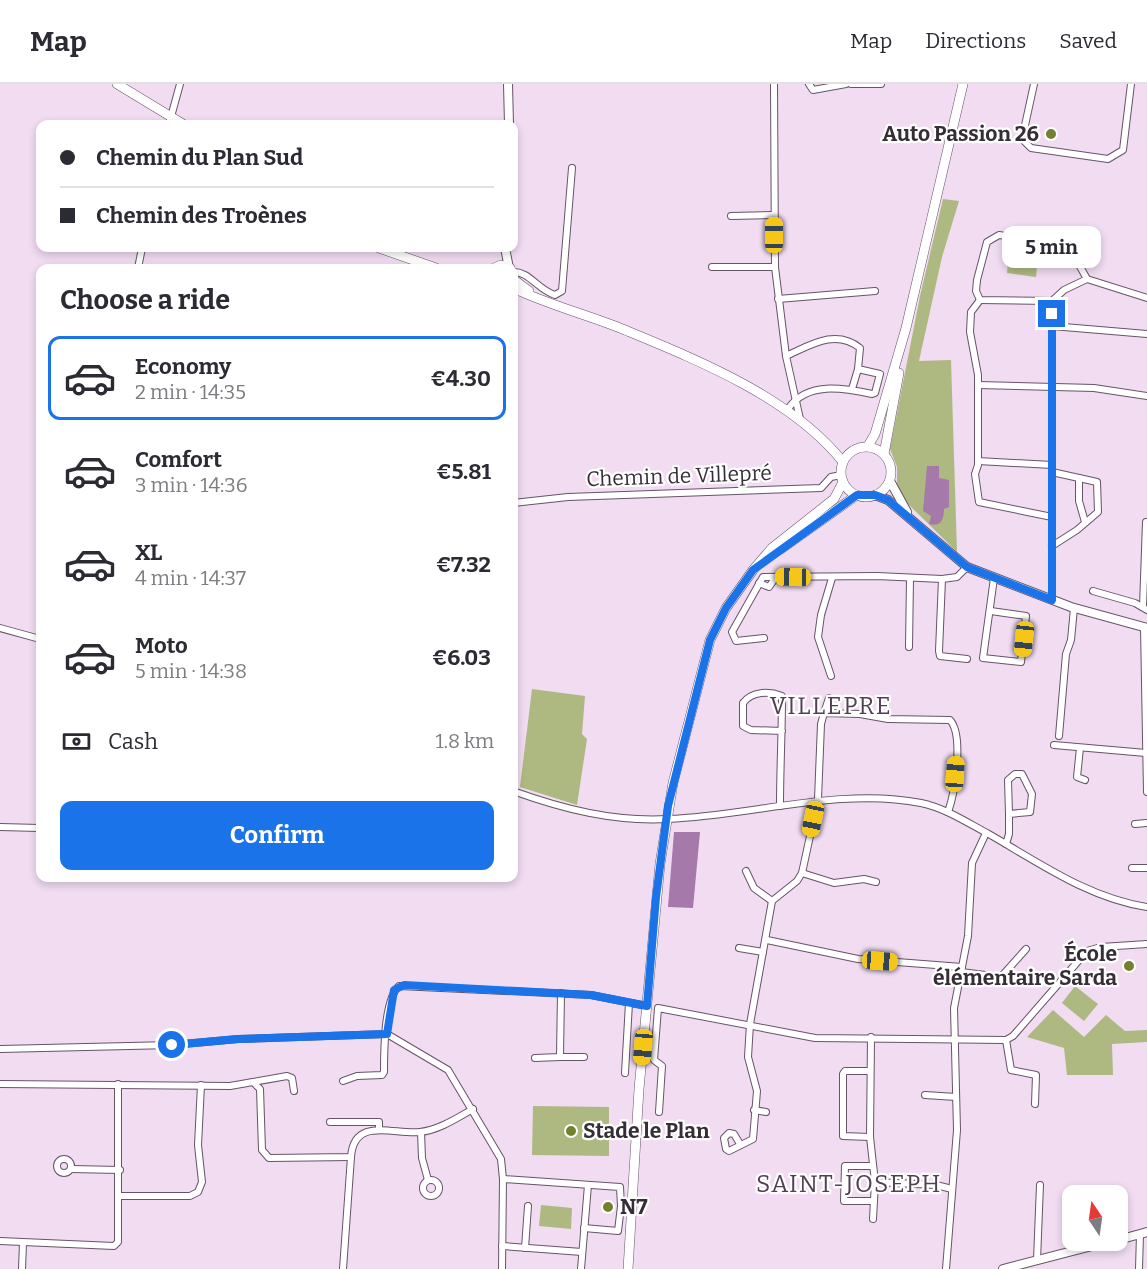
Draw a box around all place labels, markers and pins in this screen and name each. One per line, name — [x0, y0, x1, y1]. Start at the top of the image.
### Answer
place label: Auto Passion 26 — [882, 121, 1039, 147]
marker: Auto Passion 26 — [1044, 127, 1058, 141]
place label: École élémentaire Sarda — [933, 940, 1117, 991]
marker: École élémentaire Sarda — [1122, 959, 1136, 973]
place label: Stade le Plan — [583, 1118, 710, 1144]
marker: Stade le Plan — [564, 1124, 578, 1138]
place label: N7 — [620, 1194, 648, 1220]
marker: N7 — [601, 1200, 615, 1214]

